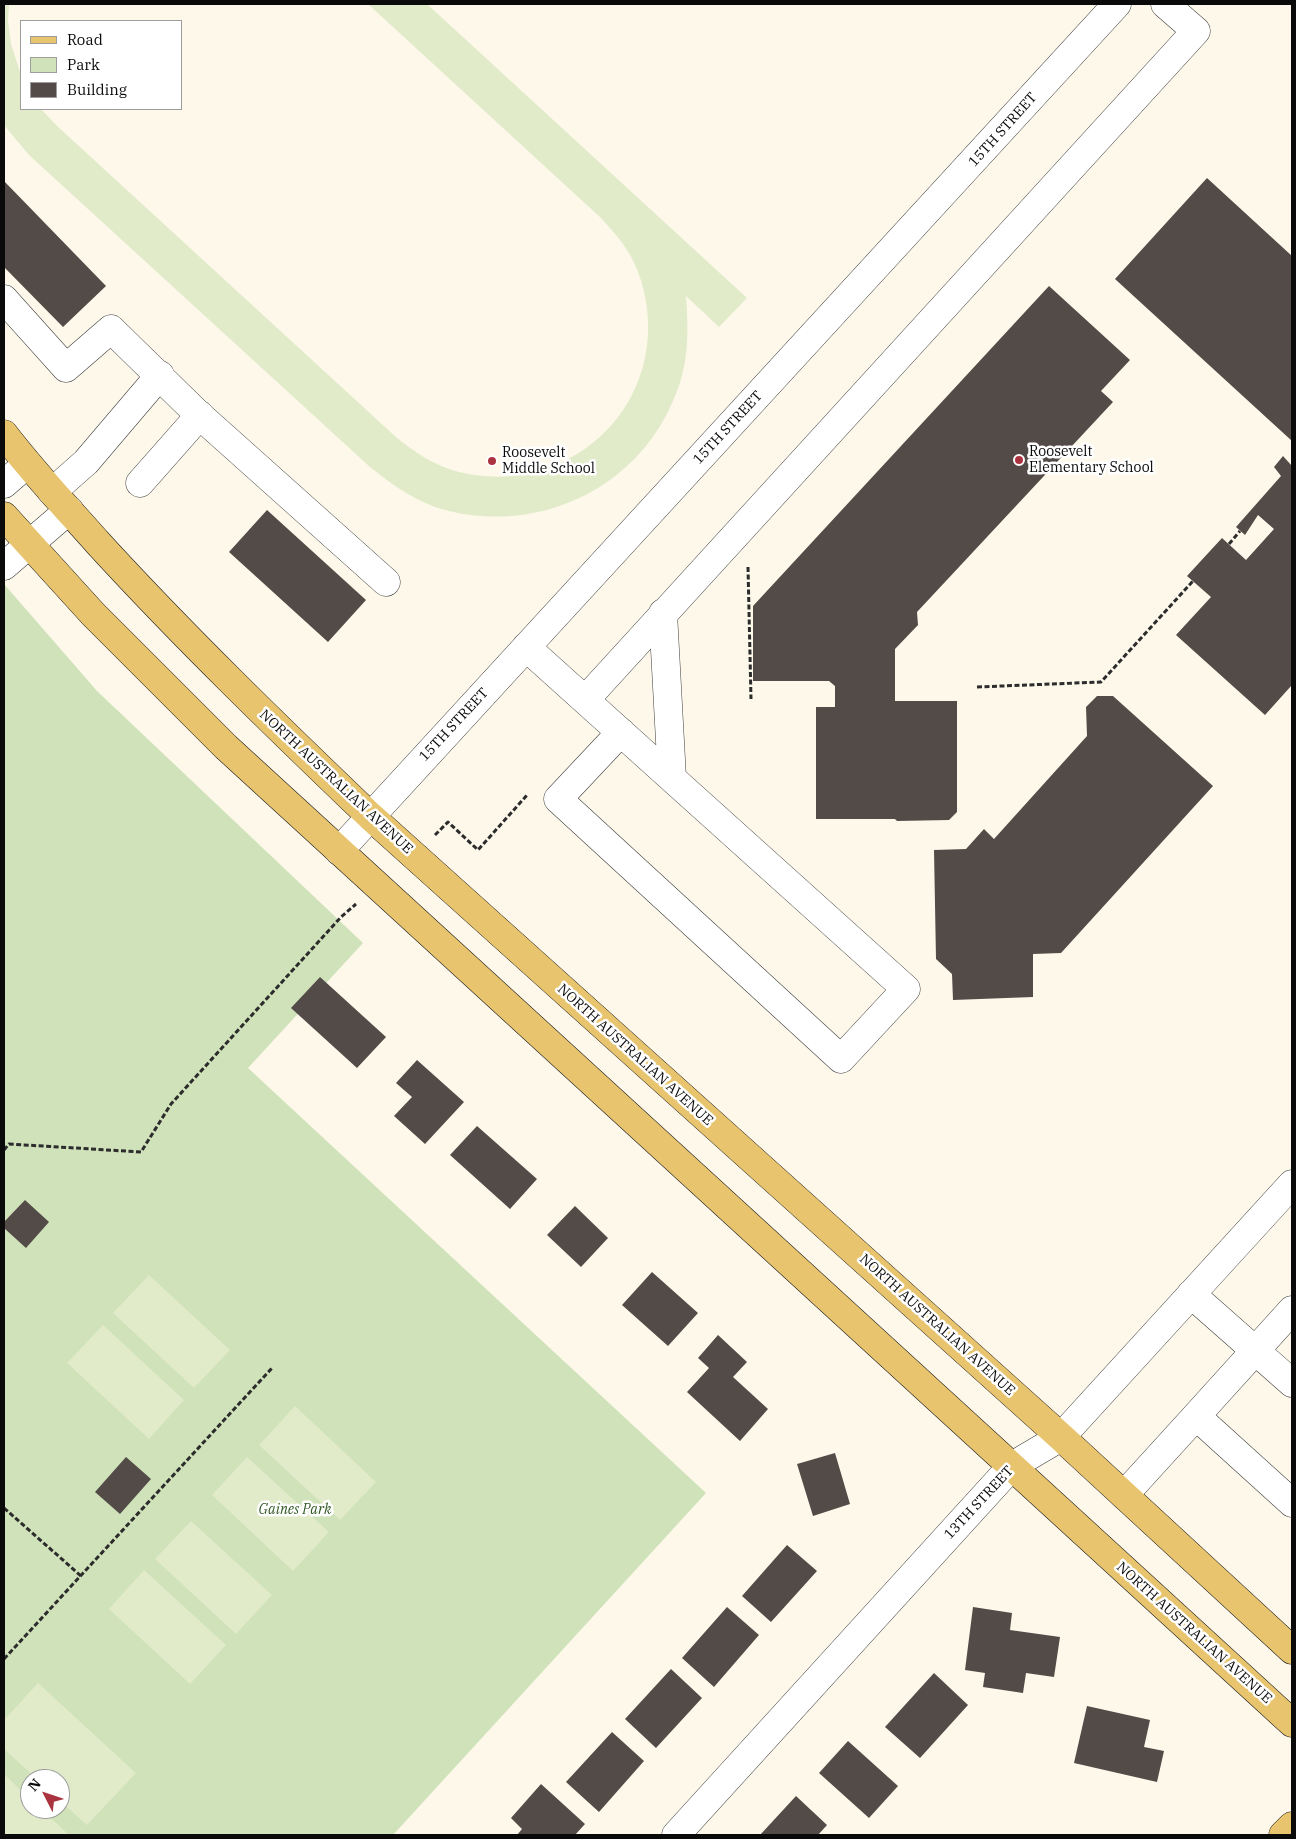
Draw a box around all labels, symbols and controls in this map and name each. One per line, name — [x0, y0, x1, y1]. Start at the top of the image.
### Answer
legend — [20, 20, 182, 110]
text: Road — [67, 30, 103, 49]
text: Park — [67, 55, 100, 74]
text: Building — [67, 80, 127, 99]
street label: 15TH STREET — [965, 90, 1041, 170]
street label: 15TH STREET — [690, 388, 766, 468]
place label: Roosevelt Elementary School — [1029, 444, 1154, 477]
place label: Roosevelt Middle School — [502, 445, 595, 478]
marker: Roosevelt Elementary School — [1013, 454, 1025, 466]
marker: Roosevelt Middle School — [486, 455, 498, 467]
street label: 15TH STREET — [416, 685, 492, 765]
street label: NORTH AUSTRALIAN AVENUE — [256, 706, 416, 858]
street label: NORTH AUSTRALIAN AVENUE — [554, 981, 716, 1129]
street label: NORTH AUSTRALIAN AVENUE — [856, 1251, 1018, 1399]
street label: 13TH STREET — [941, 1463, 1017, 1543]
park label: Gaines Park — [259, 1502, 331, 1518]
street label: NORTH AUSTRALIAN AVENUE — [1113, 1559, 1275, 1707]
north arrow — [20, 1769, 70, 1819]
text: N — [24, 1775, 45, 1795]

